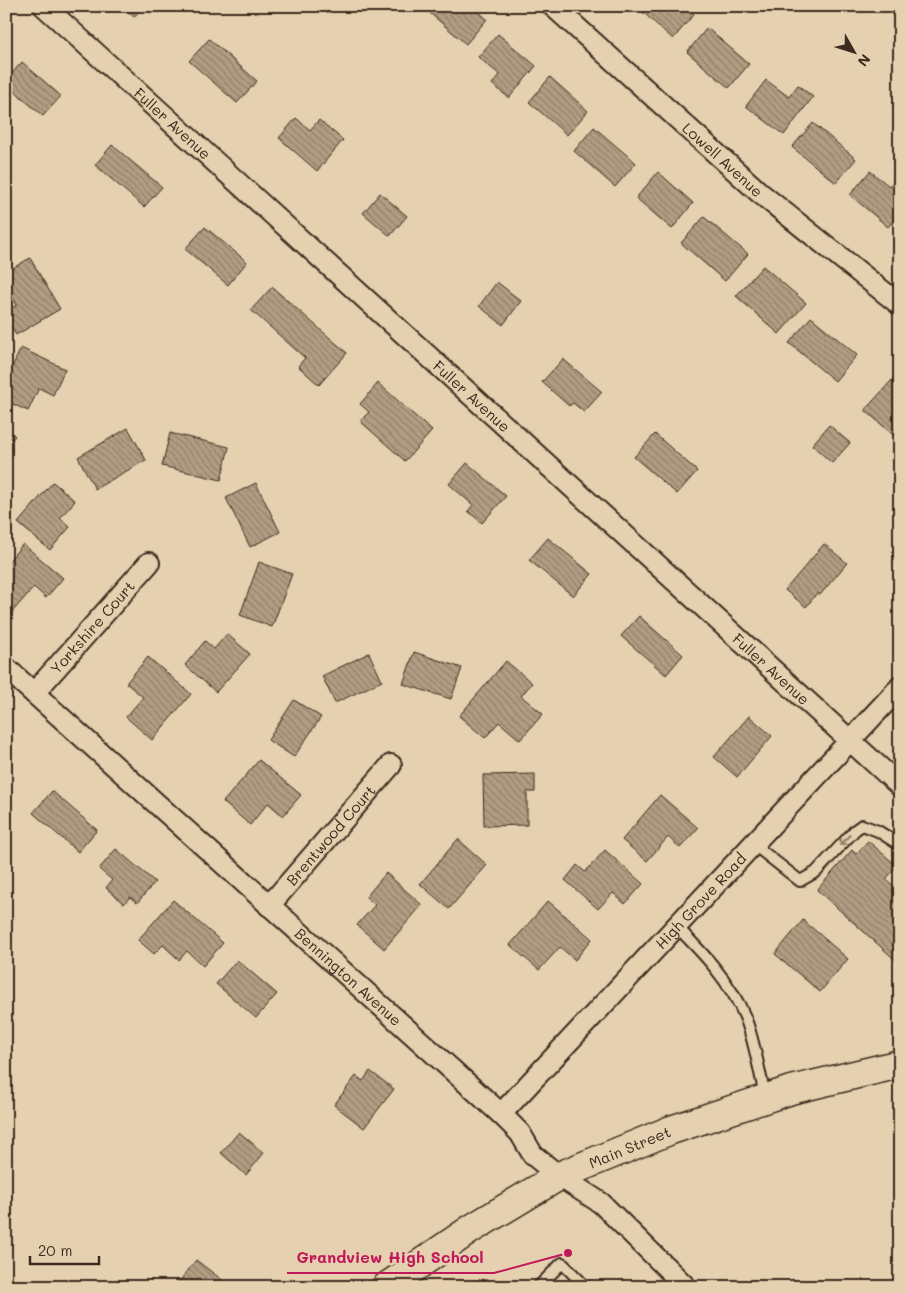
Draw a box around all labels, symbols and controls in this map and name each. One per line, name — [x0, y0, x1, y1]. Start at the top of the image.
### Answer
north arrow — [828, 28, 878, 78]
text: N — [854, 50, 875, 71]
street label: Fuller Avenue — [130, 83, 215, 163]
street label: Lowell Avenue — [678, 118, 767, 201]
street label: Fuller Avenue — [429, 356, 515, 436]
street label: Yorkshire Court — [46, 576, 139, 678]
street label: Fuller Avenue — [728, 628, 814, 709]
street label: Brentwood Court — [281, 780, 380, 889]
one-way arrow — [839, 834, 851, 847]
street label: High Grove Road — [651, 848, 750, 953]
street label: Bennington Avenue — [291, 923, 406, 1030]
street label: Main Street — [586, 1121, 674, 1173]
scale bar — [30, 1233, 99, 1265]
text: 20 m — [38, 1240, 72, 1260]
callout: Grandview High School — [287, 1242, 494, 1273]
text: Grandview High School — [297, 1246, 484, 1267]

